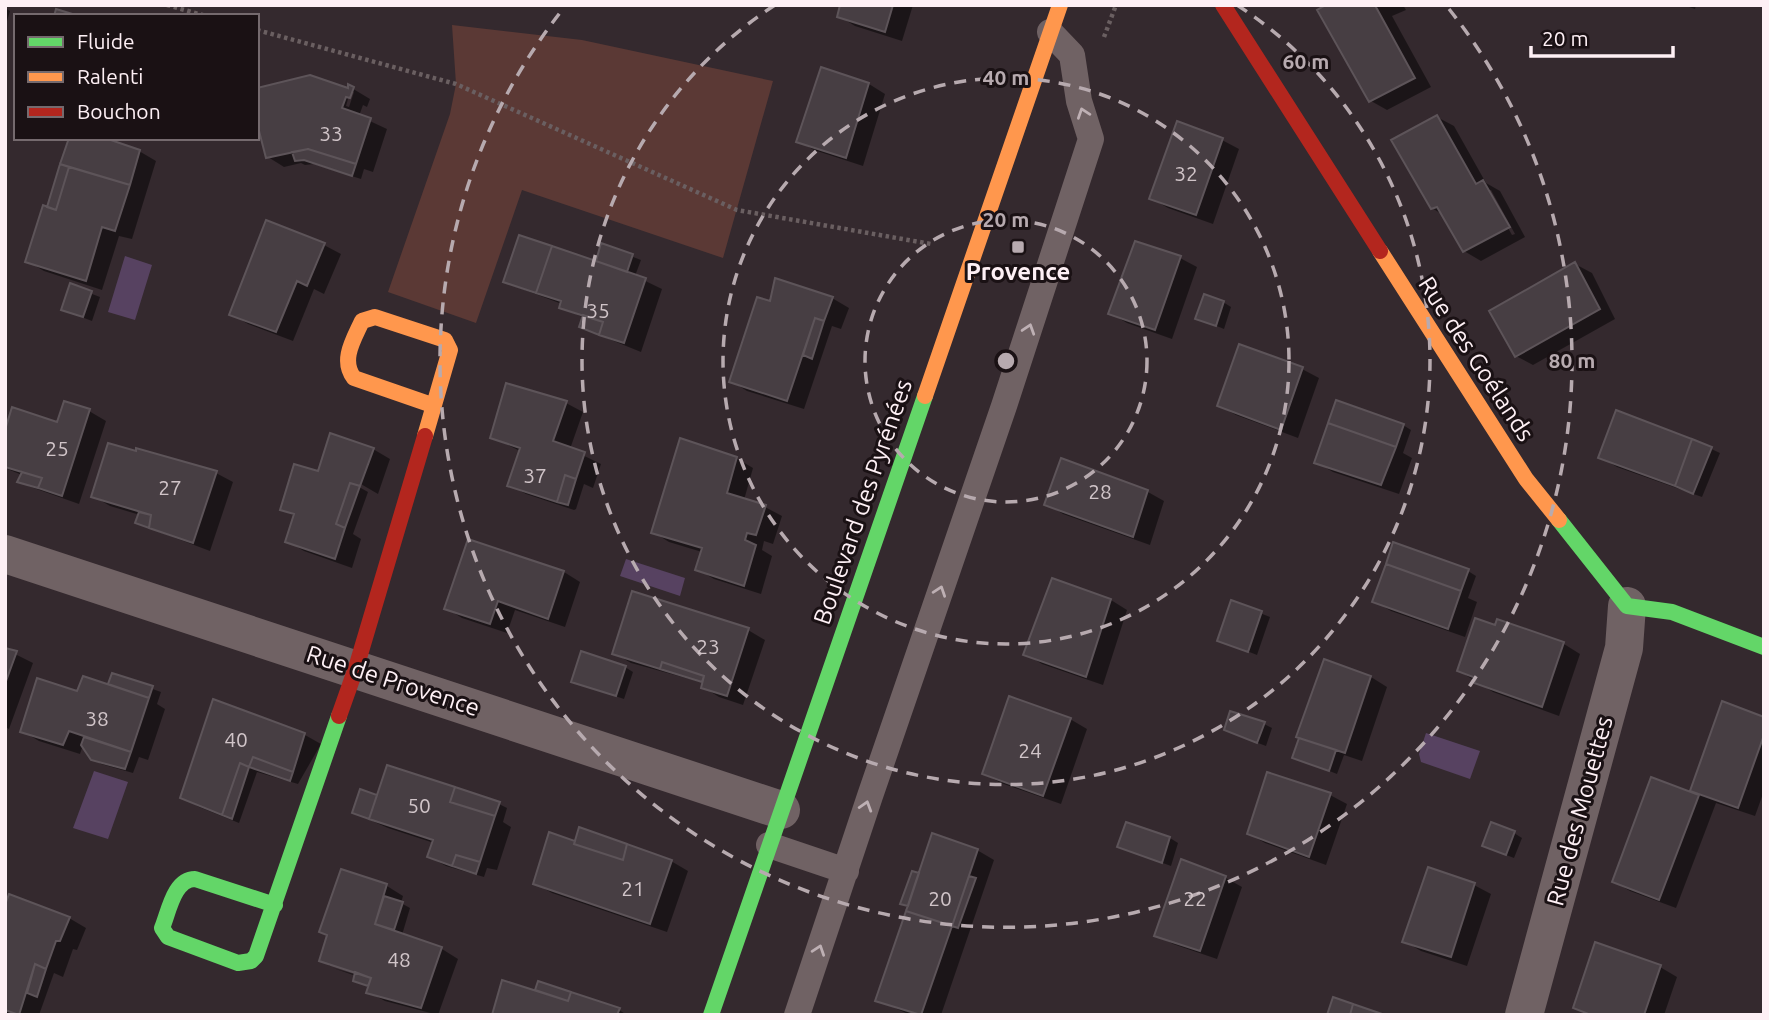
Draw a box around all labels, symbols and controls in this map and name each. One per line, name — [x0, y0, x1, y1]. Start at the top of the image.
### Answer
legend — [14, 14, 259, 140]
scale bar — [1531, 14, 1673, 58]
text: 20 m — [1542, 26, 1589, 50]
text: Fluide — [77, 29, 135, 53]
text: 60 m — [1283, 49, 1329, 73]
text: Ralenti — [77, 64, 143, 88]
text: 40 m — [983, 65, 1029, 89]
text: Bouchon — [77, 99, 161, 123]
one-way arrow — [1076, 107, 1091, 119]
house number: 33 — [319, 121, 343, 145]
house number: 32 — [1174, 161, 1198, 185]
text: 20 m — [983, 207, 1029, 231]
marker: Provence — [1010, 239, 1026, 255]
place label: Provence — [966, 258, 1070, 285]
street label: Rue des Goélands — [1413, 271, 1540, 446]
house number: 35 — [586, 298, 610, 322]
one-way arrow — [1021, 323, 1036, 335]
text: 80 m — [1549, 348, 1595, 372]
centre of rings — [994, 349, 1018, 373]
street label: Boulevard des Pyrénées — [808, 376, 917, 628]
house number: 25 — [45, 436, 69, 460]
house number: 37 — [523, 463, 547, 487]
house number: 27 — [158, 475, 182, 499]
house number: 28 — [1088, 479, 1112, 503]
one-way arrow — [932, 585, 946, 597]
house number: 23 — [696, 634, 720, 658]
street label: Rue de Provence — [303, 640, 483, 721]
house number: 38 — [85, 706, 109, 730]
street label: Rue des Mouettes — [1541, 713, 1618, 909]
house number: 40 — [224, 727, 248, 751]
house number: 24 — [1018, 738, 1042, 762]
house number: 50 — [407, 793, 431, 817]
one-way arrow — [858, 800, 873, 812]
house number: 21 — [621, 876, 645, 900]
house number: 20 — [928, 886, 952, 910]
house number: 22 — [1183, 886, 1207, 910]
one-way arrow — [811, 945, 825, 957]
house number: 48 — [387, 947, 411, 971]

